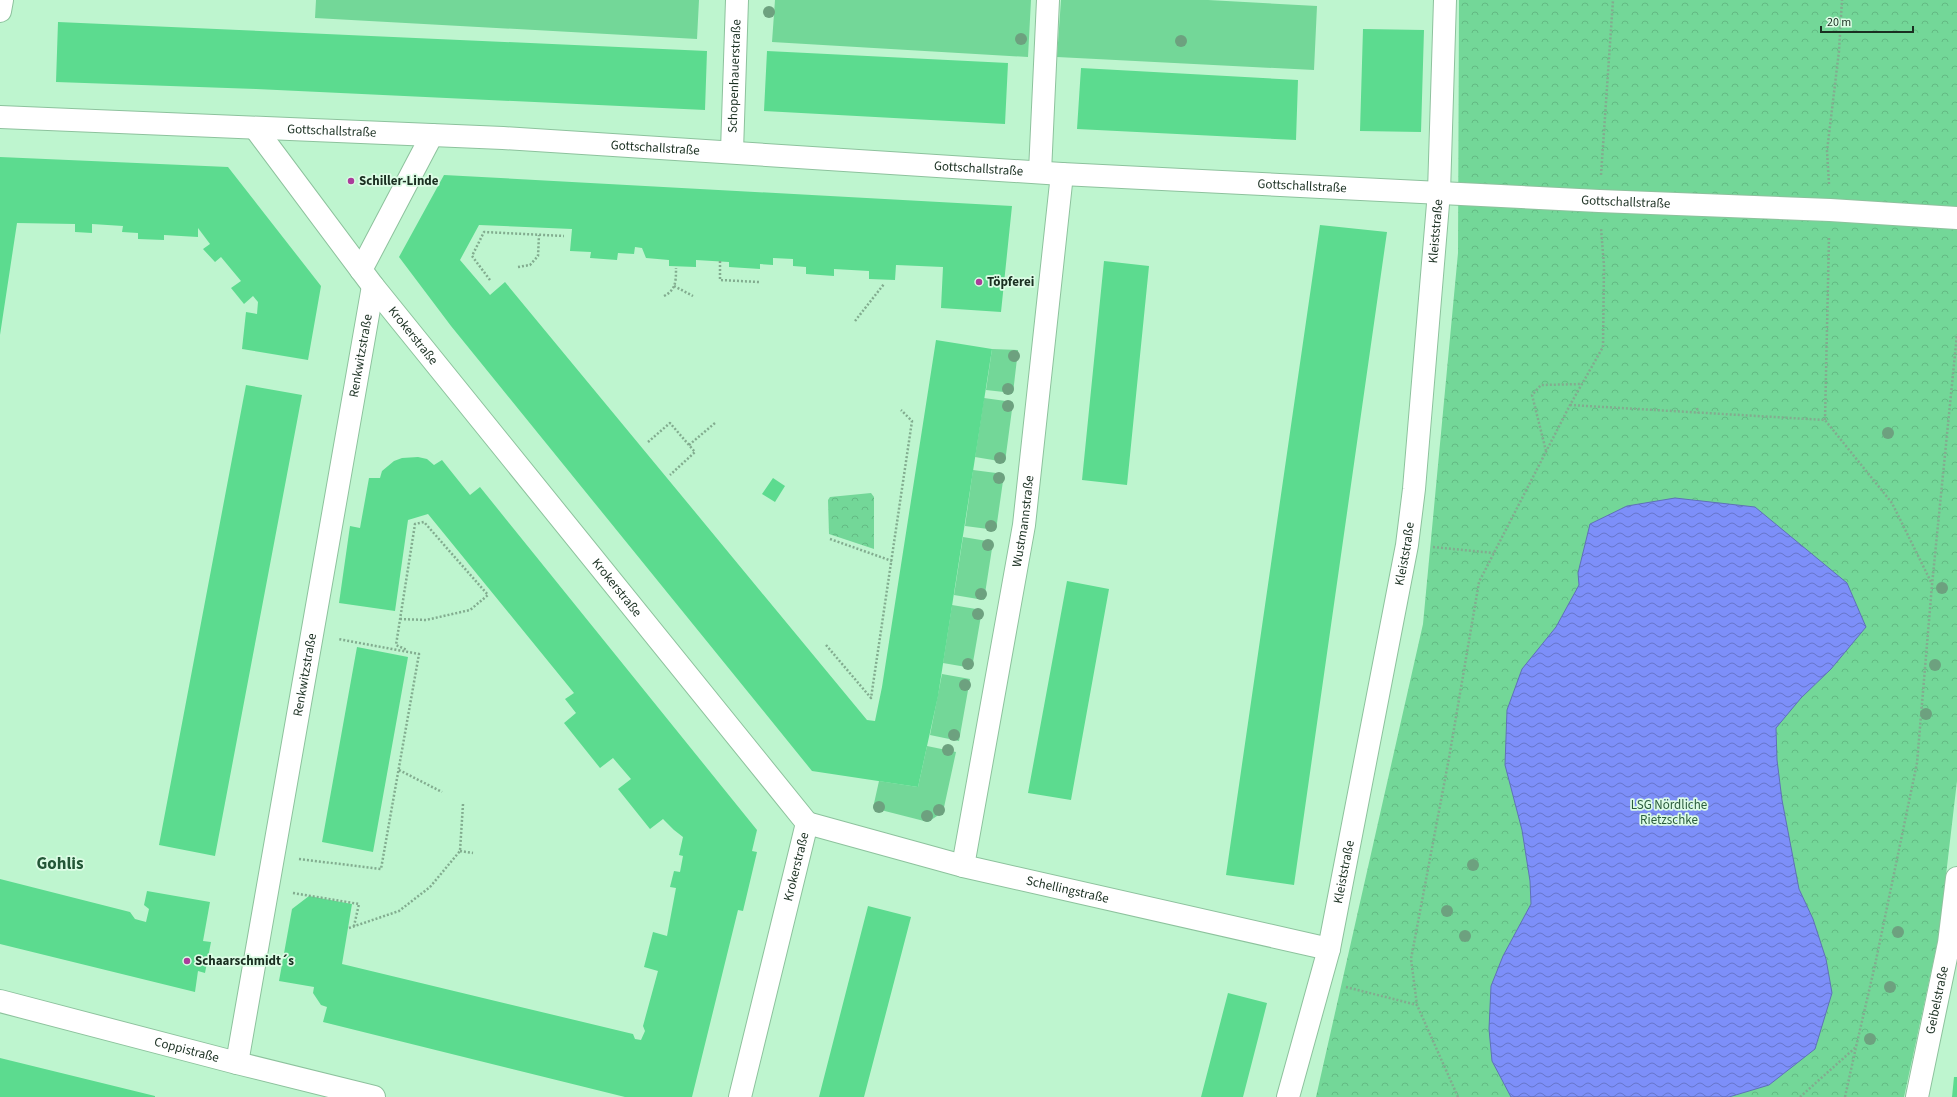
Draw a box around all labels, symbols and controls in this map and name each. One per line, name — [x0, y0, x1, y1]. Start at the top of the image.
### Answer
scale bar — [1821, 8, 1913, 34]
text: 20 m — [1827, 14, 1851, 31]
street label: Schopenhauerstraße — [724, 19, 745, 133]
street label: Gottschallstraße — [287, 120, 377, 142]
street label: Gottschallstraße — [610, 136, 700, 160]
street label: Gottschallstraße — [933, 157, 1024, 180]
place label: Schiller-Linde — [359, 172, 439, 190]
street label: Gottschallstraße — [1257, 175, 1347, 197]
marker: Schiller-Linde — [346, 176, 356, 186]
street label: Gottschallstraße — [1581, 191, 1671, 213]
street label: Kleiststraße — [1424, 199, 1447, 264]
place label: Töpferei — [987, 273, 1034, 291]
marker: Töpferei — [974, 277, 984, 287]
street label: Krokerstraße — [384, 303, 442, 369]
street label: Renkwitzstraße — [345, 313, 377, 399]
street label: Wustmannstraße — [1008, 474, 1038, 569]
street label: Kleiststraße — [1390, 521, 1419, 587]
street label: Krokerstraße — [588, 555, 646, 621]
street label: Renkwitzstraße — [289, 632, 321, 718]
park label: LSG Nördliche Rietzschke — [1631, 796, 1707, 829]
street label: Krokerstraße — [779, 830, 813, 903]
street label: Kleiststraße — [1329, 839, 1359, 905]
district label: Gohlis — [36, 852, 84, 876]
street label: Schellingstraße — [1024, 872, 1111, 908]
place label: Schaarschmidt´s — [195, 952, 294, 970]
marker: Schaarschmidt´s — [182, 956, 192, 966]
street label: Geibelstraße — [1921, 964, 1953, 1036]
street label: Coppistraße — [152, 1033, 221, 1067]

